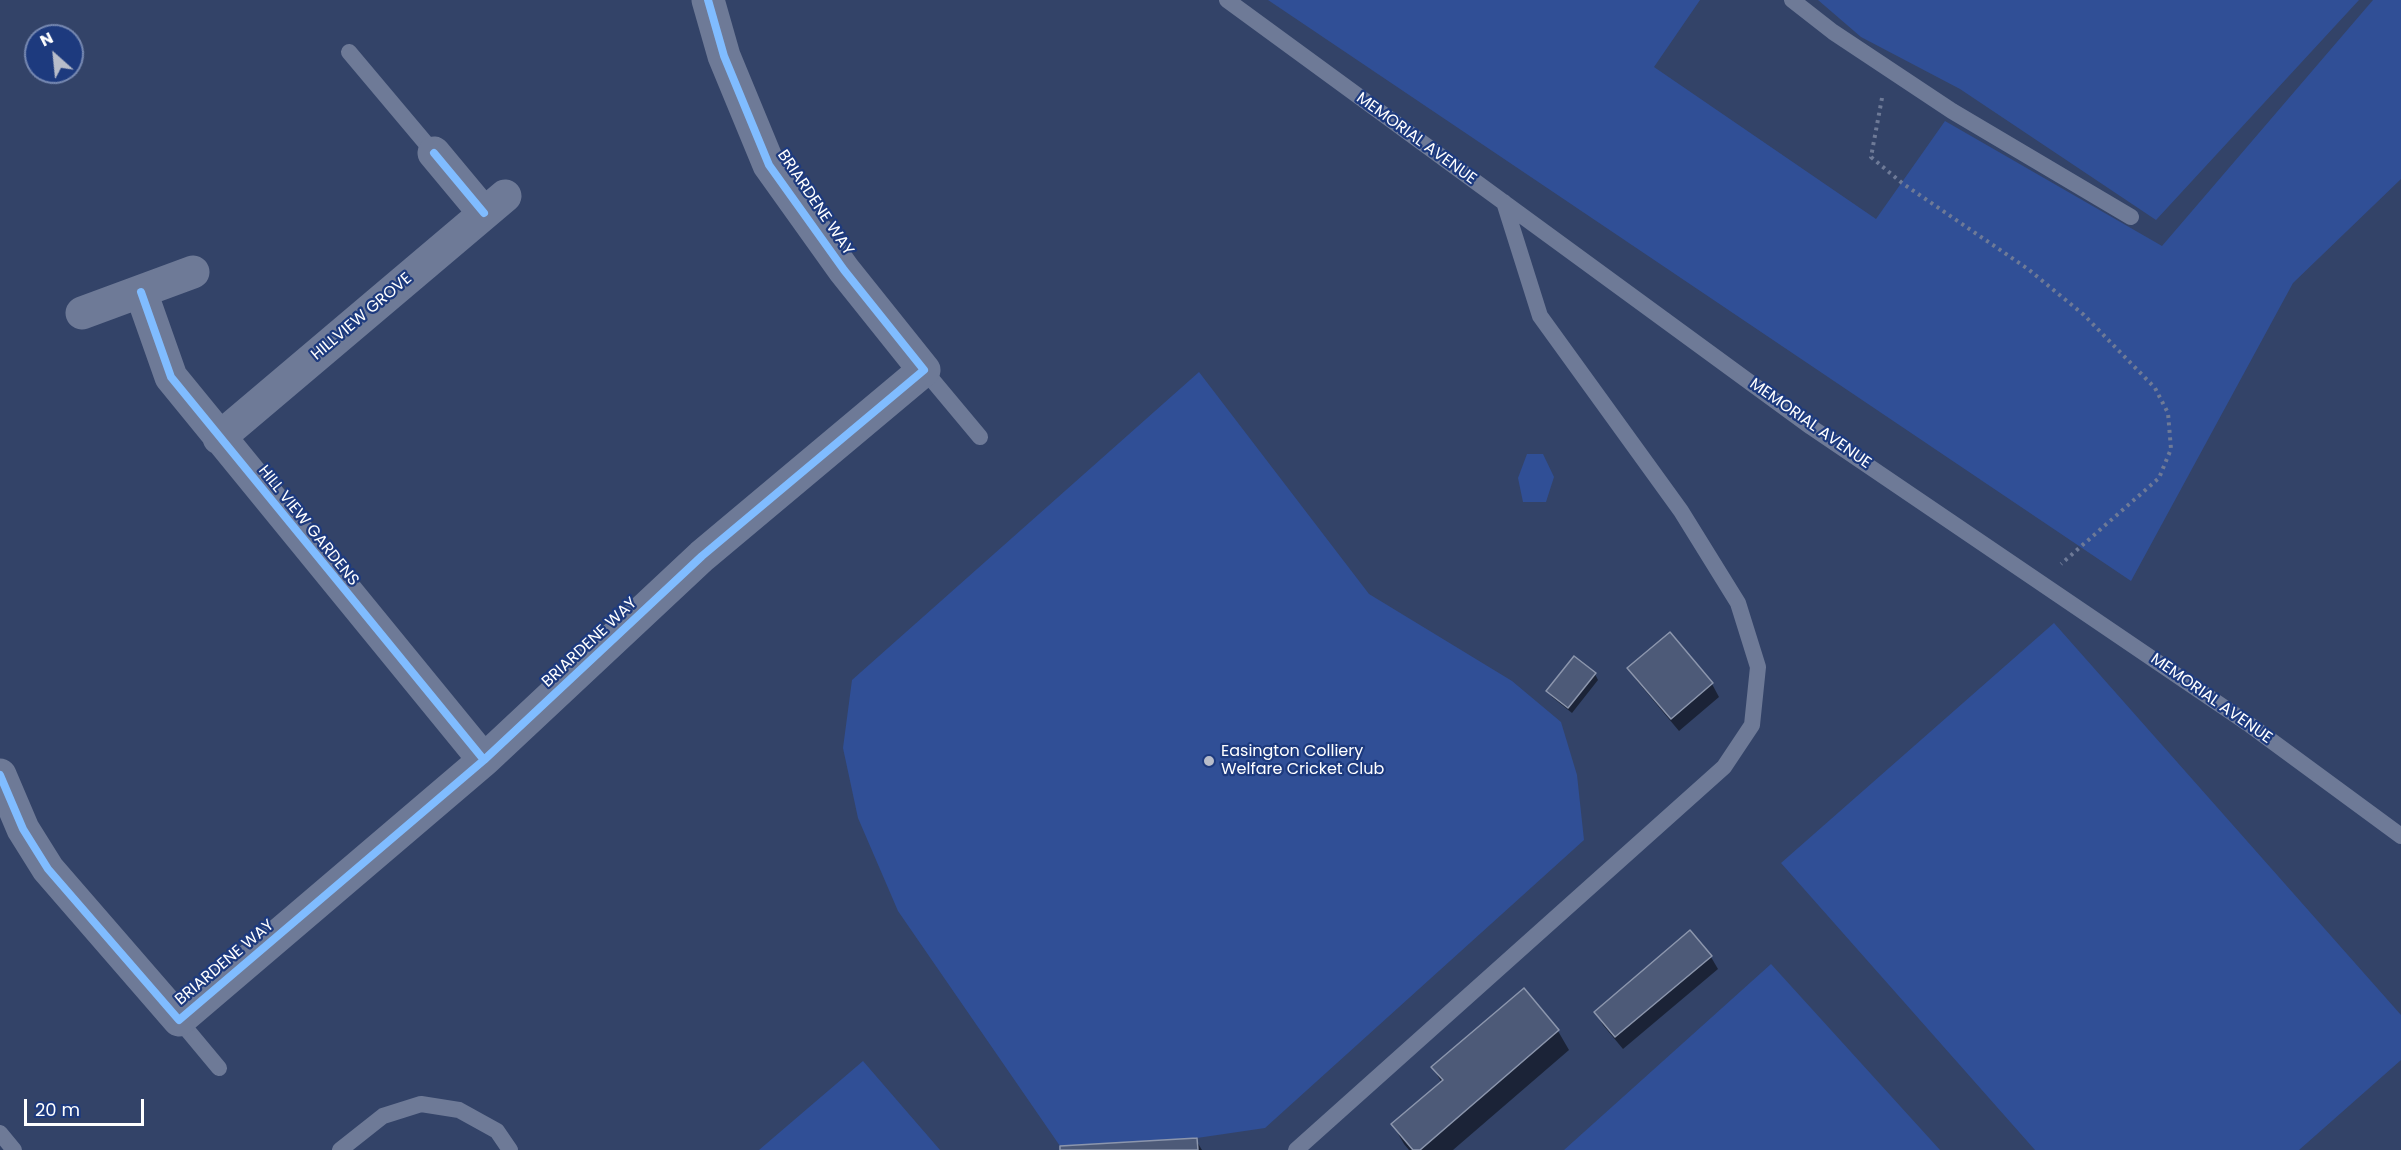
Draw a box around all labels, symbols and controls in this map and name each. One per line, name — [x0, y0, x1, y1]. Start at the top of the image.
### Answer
north arrow — [24, 24, 84, 84]
text: N — [36, 26, 57, 52]
street label: MEMORIAL AVENUE — [1352, 89, 1480, 189]
street label: BRIARDENE WAY — [773, 147, 857, 259]
street label: HILLVIEW GROVE — [308, 269, 416, 365]
street label: MEMORIAL AVENUE — [1746, 375, 1874, 473]
street label: HILL VIEW GARDENS — [254, 462, 362, 590]
street label: BRIARDENE WAY — [538, 594, 642, 692]
street label: MEMORIAL AVENUE — [2147, 650, 2275, 748]
place label: Easington Colliery Welfare Cricket Club — [1221, 742, 1384, 780]
marker: Easington Colliery Welfare Cricket Club — [1202, 754, 1216, 768]
street label: BRIARDENE WAY — [172, 916, 278, 1010]
scale bar — [27, 1087, 147, 1125]
text: 20 m — [35, 1097, 80, 1122]

